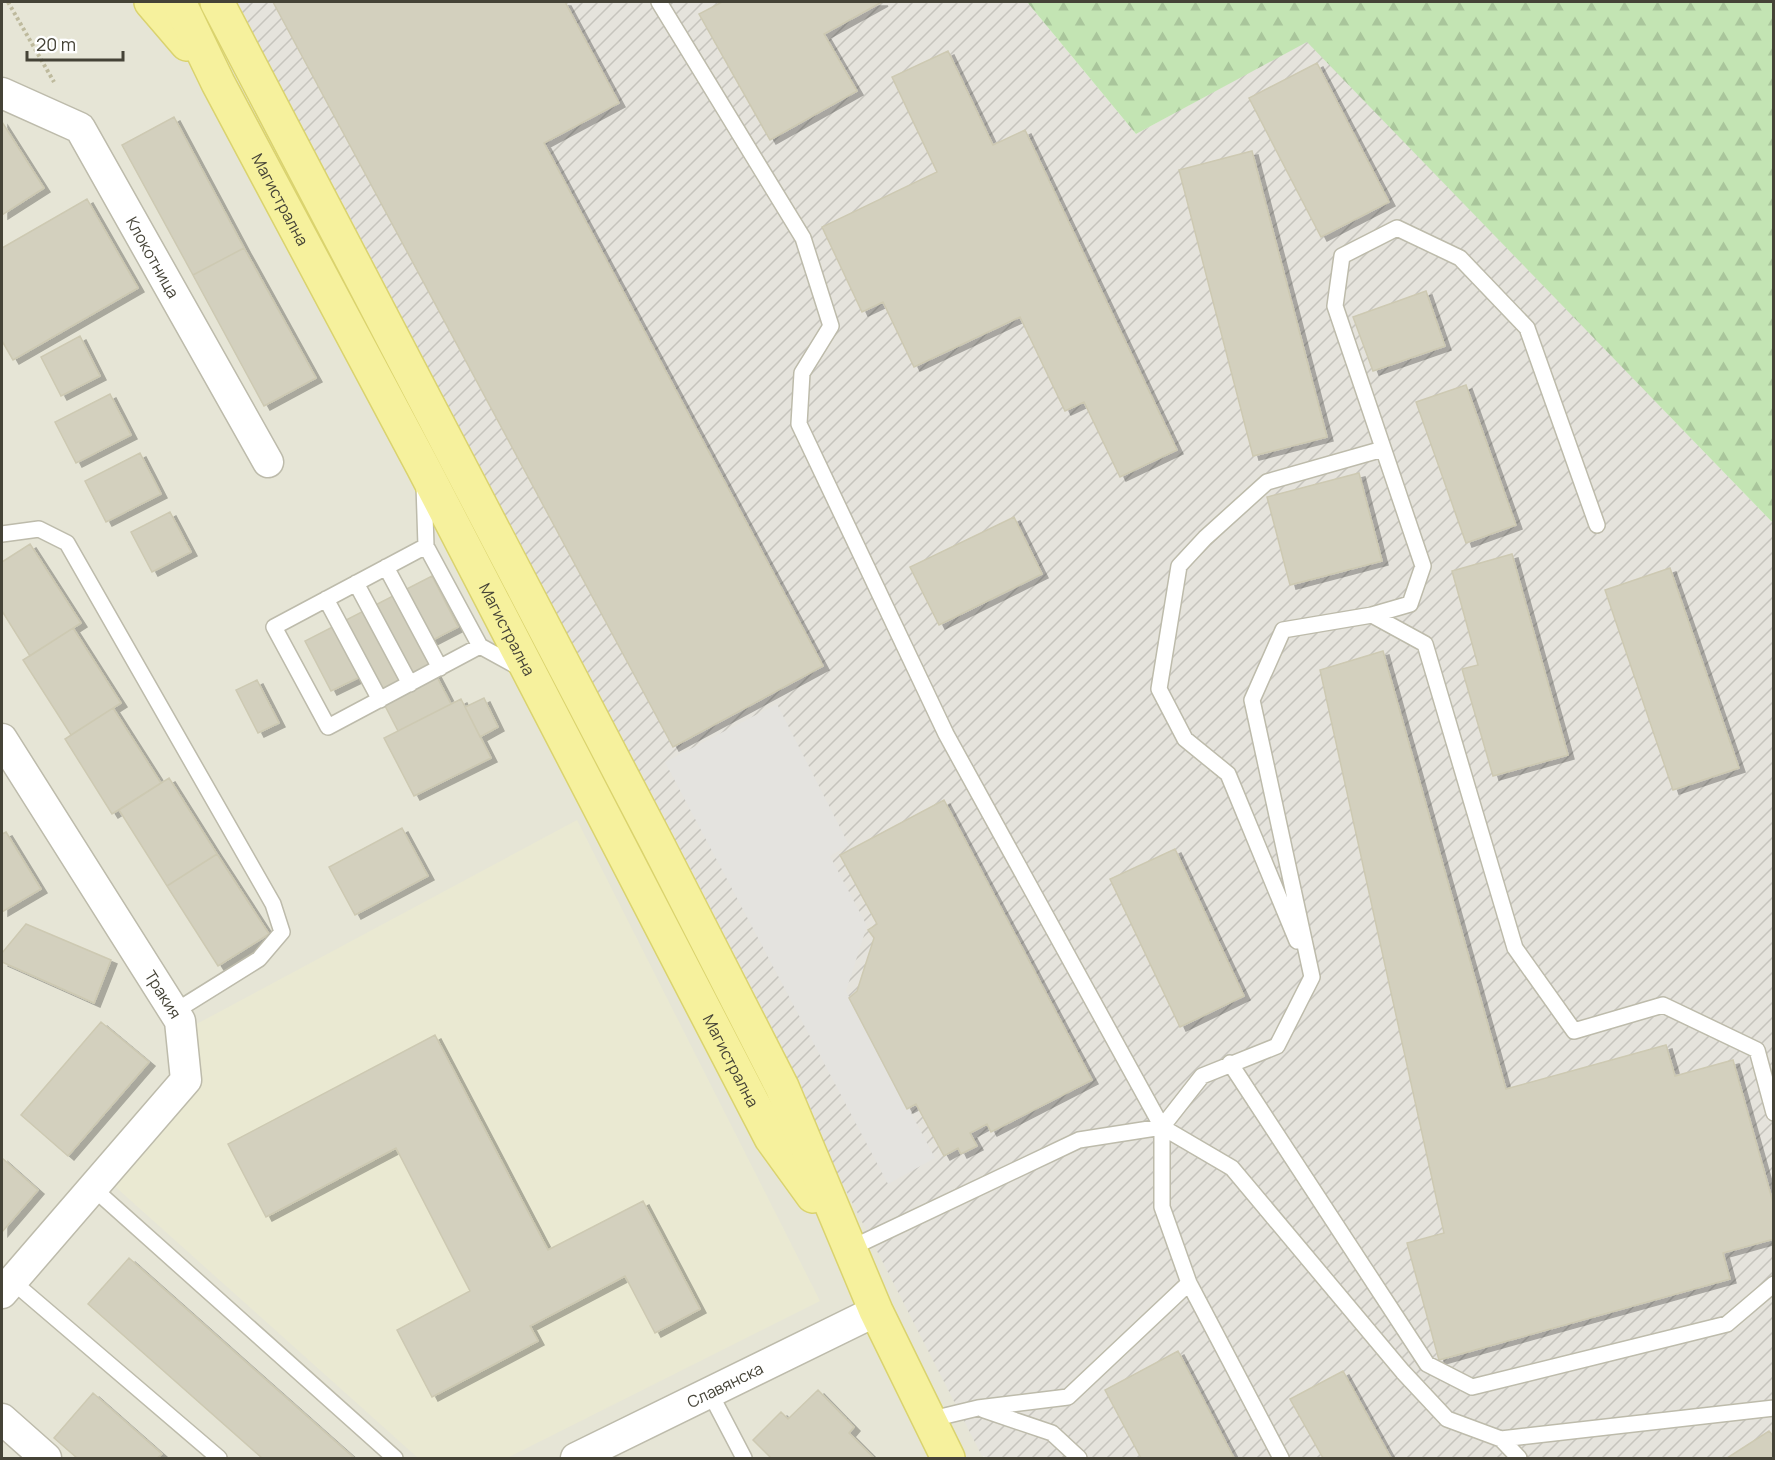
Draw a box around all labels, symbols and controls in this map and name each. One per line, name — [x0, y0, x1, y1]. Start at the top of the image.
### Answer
scale bar — [27, 24, 123, 62]
text: 20 m — [36, 32, 76, 56]
street label: Магистрална — [247, 150, 314, 250]
street label: Клокотница — [121, 213, 185, 302]
street label: Магистрална — [474, 579, 540, 679]
street label: Тракия — [140, 966, 187, 1023]
street label: Магистрална — [698, 1011, 764, 1111]
street label: Славянска — [683, 1357, 767, 1413]

